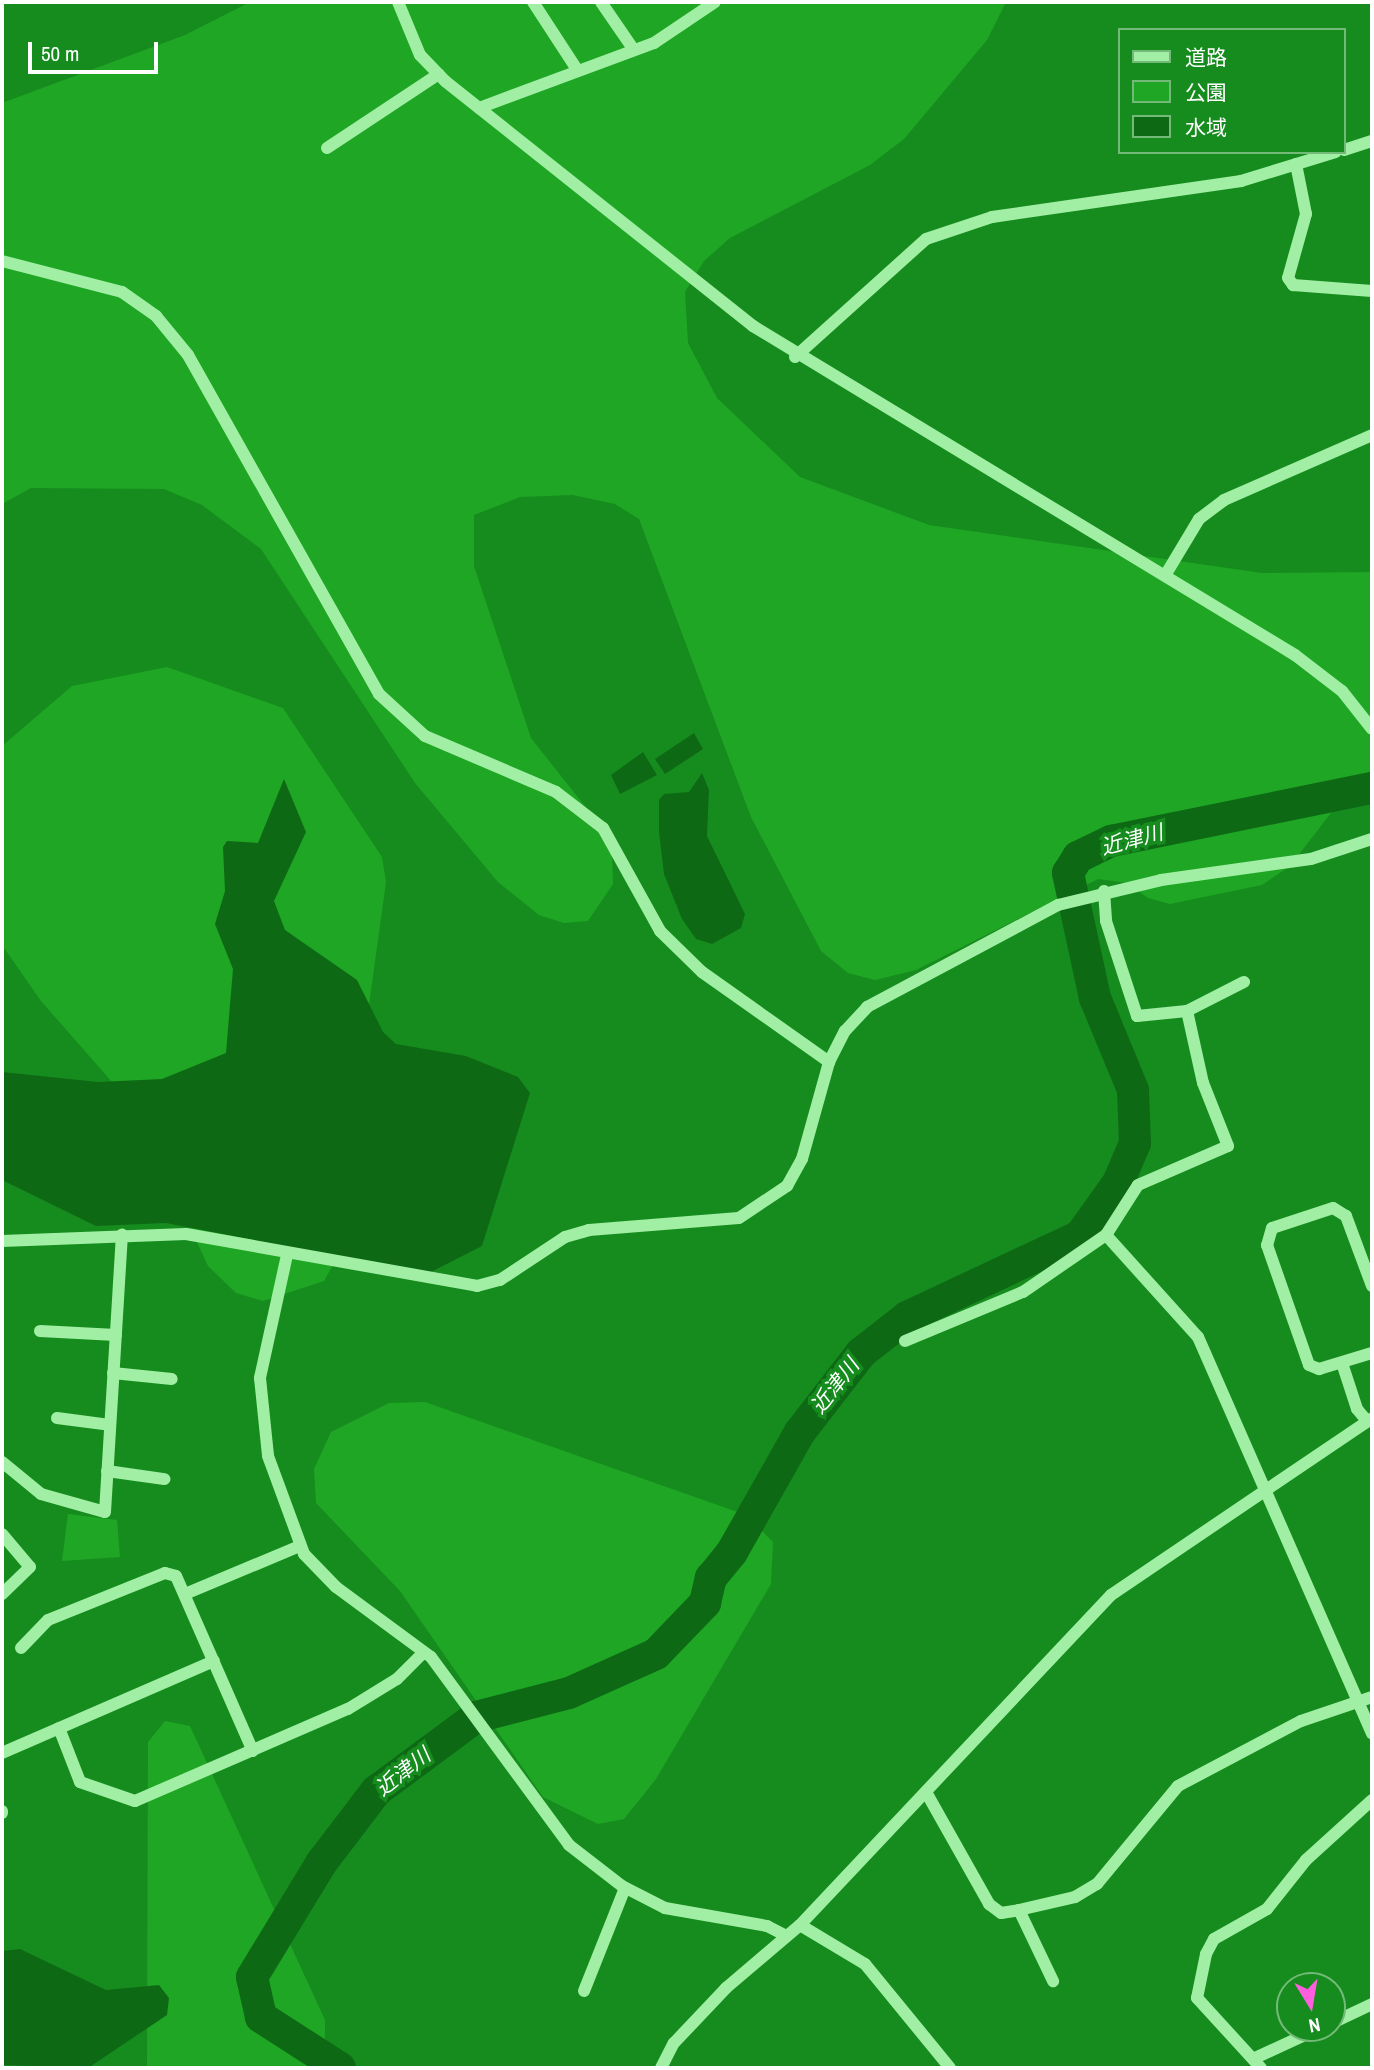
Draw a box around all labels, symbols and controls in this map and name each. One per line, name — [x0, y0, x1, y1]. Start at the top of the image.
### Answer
scale bar — [32, 28, 161, 72]
legend — [1118, 28, 1346, 154]
text: 50 m — [41, 39, 79, 68]
text: 道路 — [1185, 43, 1227, 72]
text: 公園 — [1185, 78, 1227, 107]
text: 水域 — [1185, 113, 1227, 142]
water label: 近津川 — [1098, 820, 1166, 860]
water label: 近津川 — [806, 1353, 864, 1419]
water label: 近津川 — [370, 1743, 436, 1801]
north arrow — [1276, 1972, 1346, 2042]
text: N — [1307, 2012, 1323, 2039]

